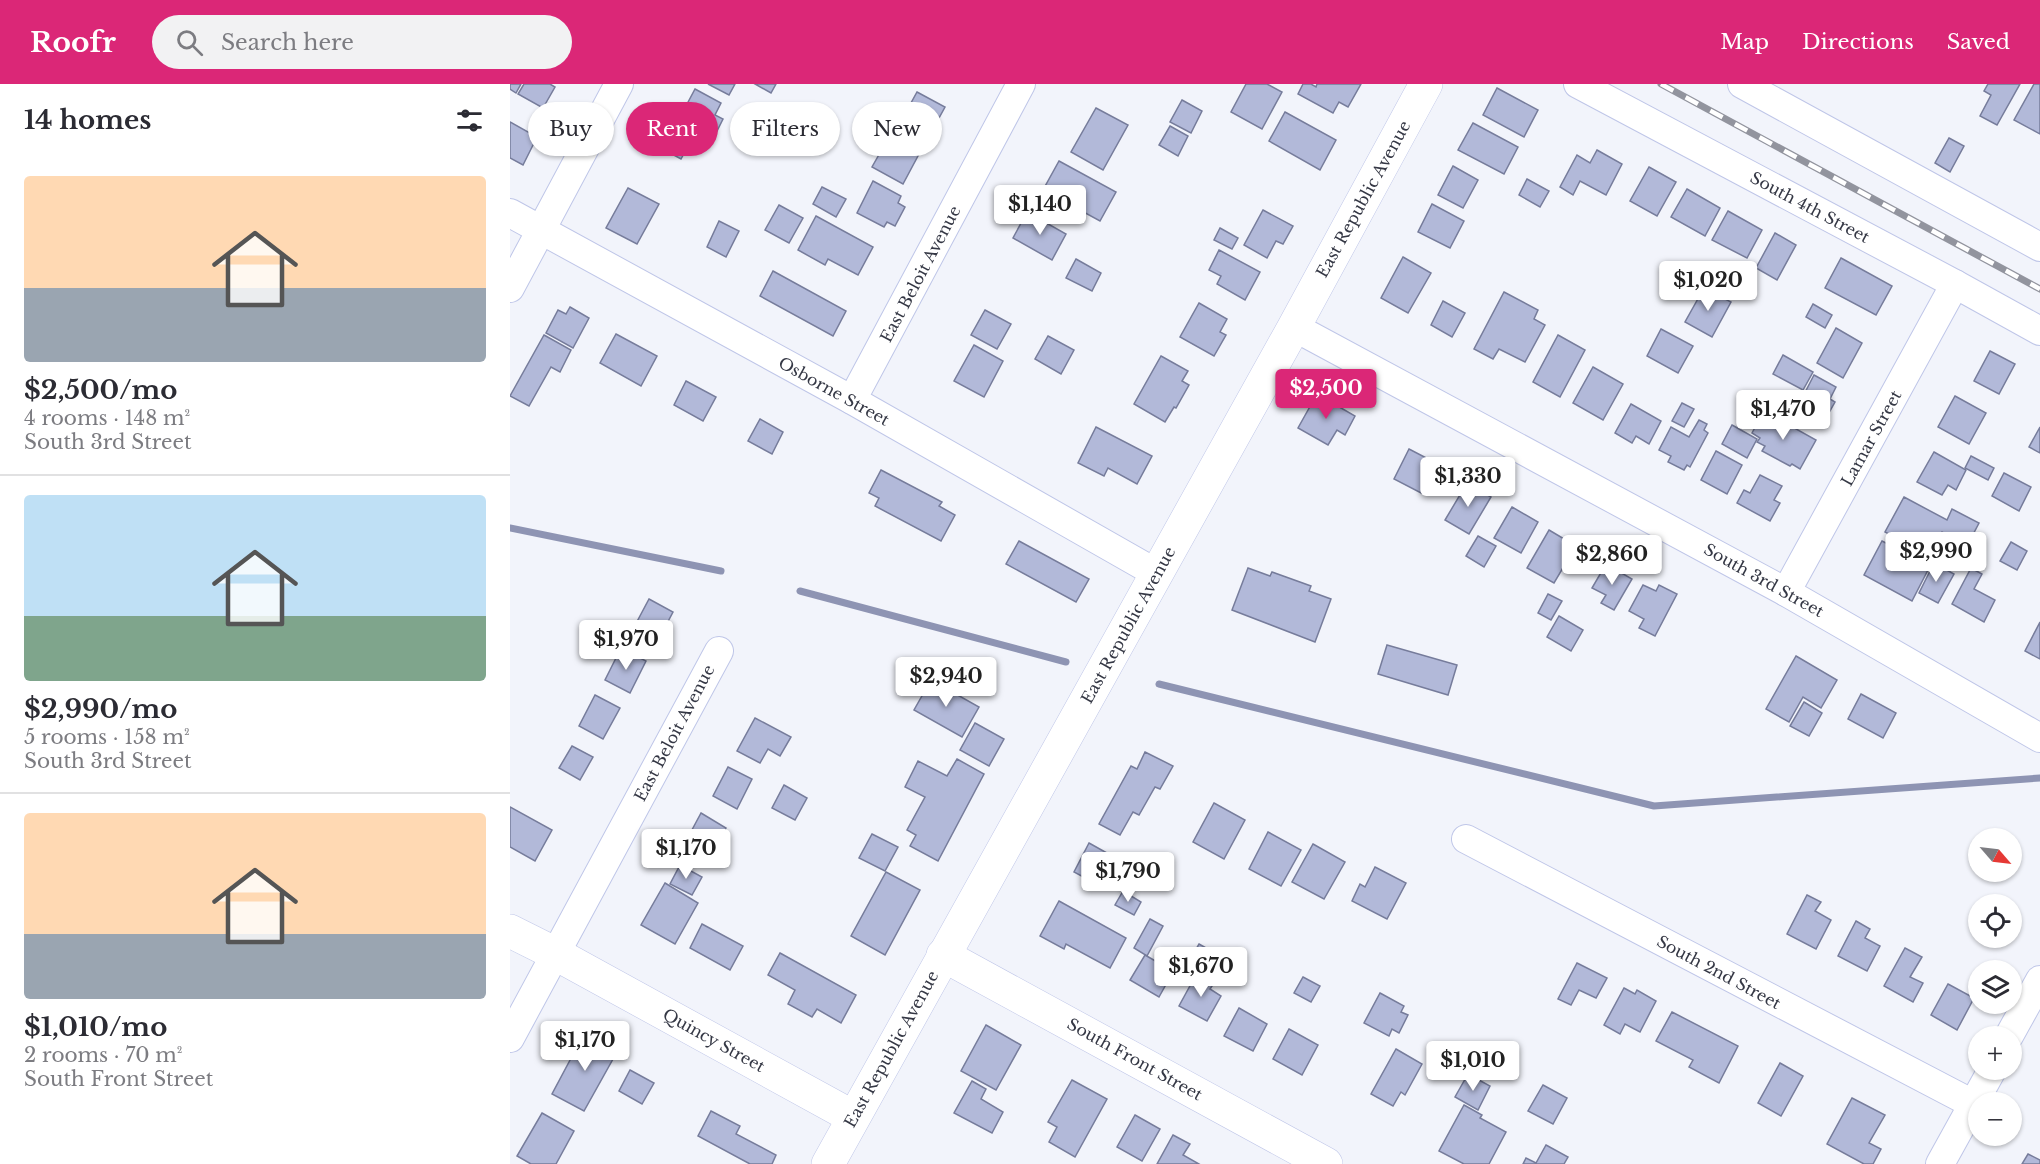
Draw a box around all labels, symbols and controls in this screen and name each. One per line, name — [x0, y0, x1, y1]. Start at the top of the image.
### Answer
search box — [152, 15, 572, 69]
text: Roofr — [30, 25, 116, 60]
icon: search — [173, 26, 206, 59]
text: Search here — [221, 29, 354, 56]
text: Map — [1720, 29, 1769, 55]
text: Directions — [1802, 29, 1914, 55]
text: Saved — [1947, 29, 2010, 55]
chip: Buy — [528, 102, 614, 156]
chip: Rent — [626, 102, 718, 156]
chip: Filters — [730, 102, 840, 156]
chip: New — [852, 102, 942, 156]
text: 14 homes — [24, 104, 151, 136]
icon: filters — [453, 104, 486, 137]
street label: East Republic Avenue — [1312, 117, 1414, 281]
street label: South 4th Street — [1747, 167, 1873, 247]
pin: $1,140 — [991, 185, 1089, 236]
text: $1,140 — [1008, 192, 1072, 216]
street label: East Beloit Avenue — [876, 202, 964, 346]
icon: home — [201, 215, 309, 323]
pin: $1,020 — [1659, 261, 1757, 312]
text: $1,020 — [1673, 268, 1743, 292]
street label: Osborne Street — [775, 352, 893, 430]
pin: $2,500 — [1277, 369, 1375, 420]
text: $2,500/mo — [24, 374, 178, 406]
text: $2,500 — [1289, 376, 1363, 400]
street label: Lamar Street — [1836, 387, 1906, 489]
pin: $1,470 — [1734, 390, 1832, 441]
text: $1,470 — [1750, 397, 1816, 421]
text: 4 rooms · 148 m² — [24, 406, 190, 430]
text: South 3rd Street — [24, 430, 192, 454]
pin: $1,330 — [1419, 457, 1517, 508]
text: $1,330 — [1434, 464, 1502, 488]
pin: $2,990 — [1887, 532, 1985, 583]
icon: home — [201, 534, 309, 642]
pin: $2,860 — [1563, 535, 1661, 586]
street label: South 3rd Street — [1701, 539, 1827, 621]
text: $2,990 — [1899, 539, 1973, 563]
text: $2,860 — [1576, 542, 1648, 566]
street label: East Republic Avenue — [1077, 543, 1179, 707]
pin: $1,970 — [577, 620, 675, 671]
text: $1,970 — [593, 627, 659, 651]
pin: $2,940 — [897, 657, 995, 708]
street label: East Beloit Avenue — [630, 661, 718, 805]
text: $2,940 — [910, 664, 983, 688]
text: $2,990/mo — [24, 693, 177, 725]
text: 5 rooms · 158 m² — [24, 725, 190, 749]
text: South 3rd Street — [24, 749, 192, 773]
north arrow — [1968, 828, 2022, 882]
map controls — [1968, 828, 2022, 1146]
pin: $1,170 — [637, 829, 735, 880]
text: $1,170 — [656, 836, 716, 860]
icon: home — [201, 852, 309, 960]
pin: $1,790 — [1079, 852, 1177, 903]
text: $1,790 — [1095, 859, 1161, 883]
button: locate — [1968, 894, 2022, 948]
street label: South 2nd Street — [1654, 931, 1784, 1013]
pin: $1,670 — [1152, 947, 1250, 998]
text: $1,670 — [1168, 954, 1234, 978]
button: layers — [1968, 960, 2022, 1014]
street label: East Republic Avenue — [840, 967, 942, 1131]
street label: Quincy Street — [660, 1004, 768, 1076]
text: $1,010/mo — [24, 1011, 167, 1043]
street label: South Front Street — [1064, 1014, 1206, 1104]
pin: $1,170 — [536, 1021, 634, 1072]
button: + — [1968, 1026, 2022, 1080]
text: $1,170 — [555, 1028, 615, 1052]
pin: $1,010 — [1424, 1041, 1522, 1092]
text: 2 rooms · 70 m² — [24, 1043, 182, 1067]
text: $1,010 — [1440, 1048, 1506, 1072]
text: South Front Street — [24, 1067, 213, 1091]
button: − — [1968, 1092, 2022, 1146]

